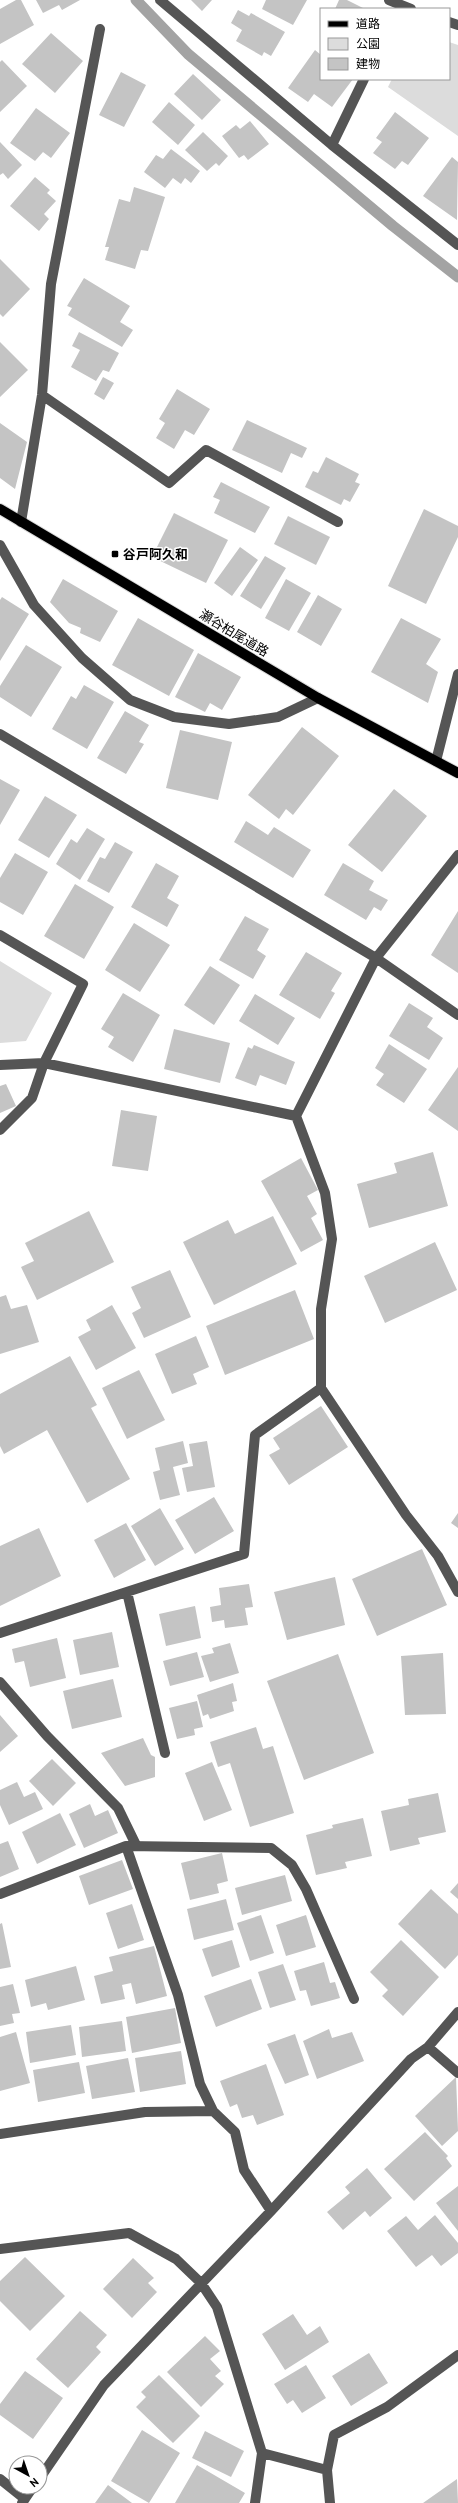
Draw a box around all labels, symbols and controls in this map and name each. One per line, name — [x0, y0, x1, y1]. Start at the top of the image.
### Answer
legend — [320, 8, 450, 80]
text: 道路 — [356, 16, 380, 31]
text: 公園 — [356, 36, 380, 51]
text: 建物 — [356, 56, 380, 71]
place label: 谷戸阿久和 — [123, 546, 188, 563]
marker: 谷戸阿久和 — [110, 549, 120, 559]
street label: 瀬谷柏尾道路 — [196, 606, 272, 660]
north arrow — [8, 2455, 48, 2495]
text: N — [27, 2475, 42, 2490]

